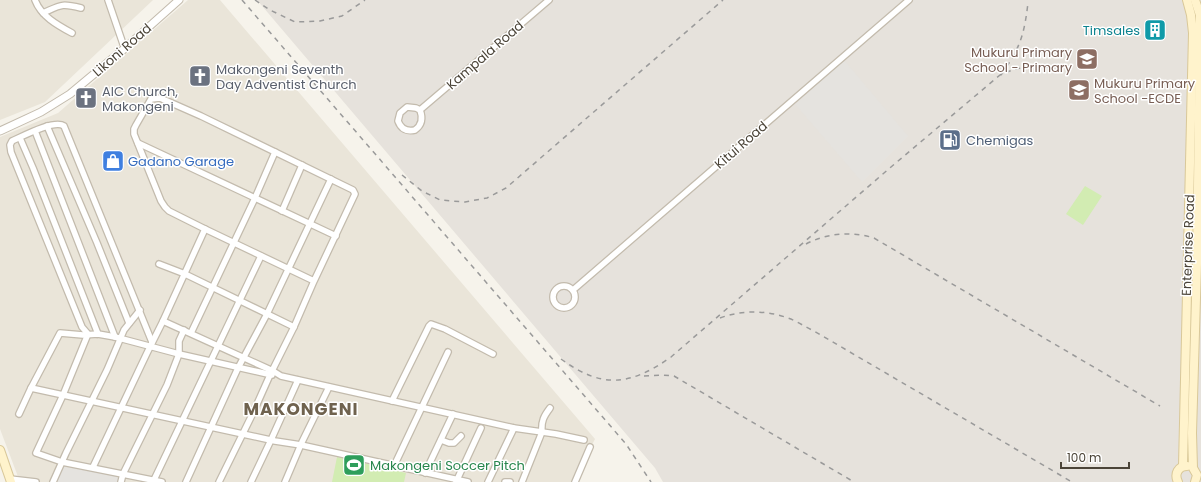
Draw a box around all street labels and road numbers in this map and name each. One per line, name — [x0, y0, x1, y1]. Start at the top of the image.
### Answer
street label: Kampala Road — [442, 16, 528, 94]
street label: Likoni Road — [88, 19, 156, 81]
street label: Kitui Road — [710, 117, 772, 173]
street label: Enterprise Road — [1177, 194, 1199, 296]

